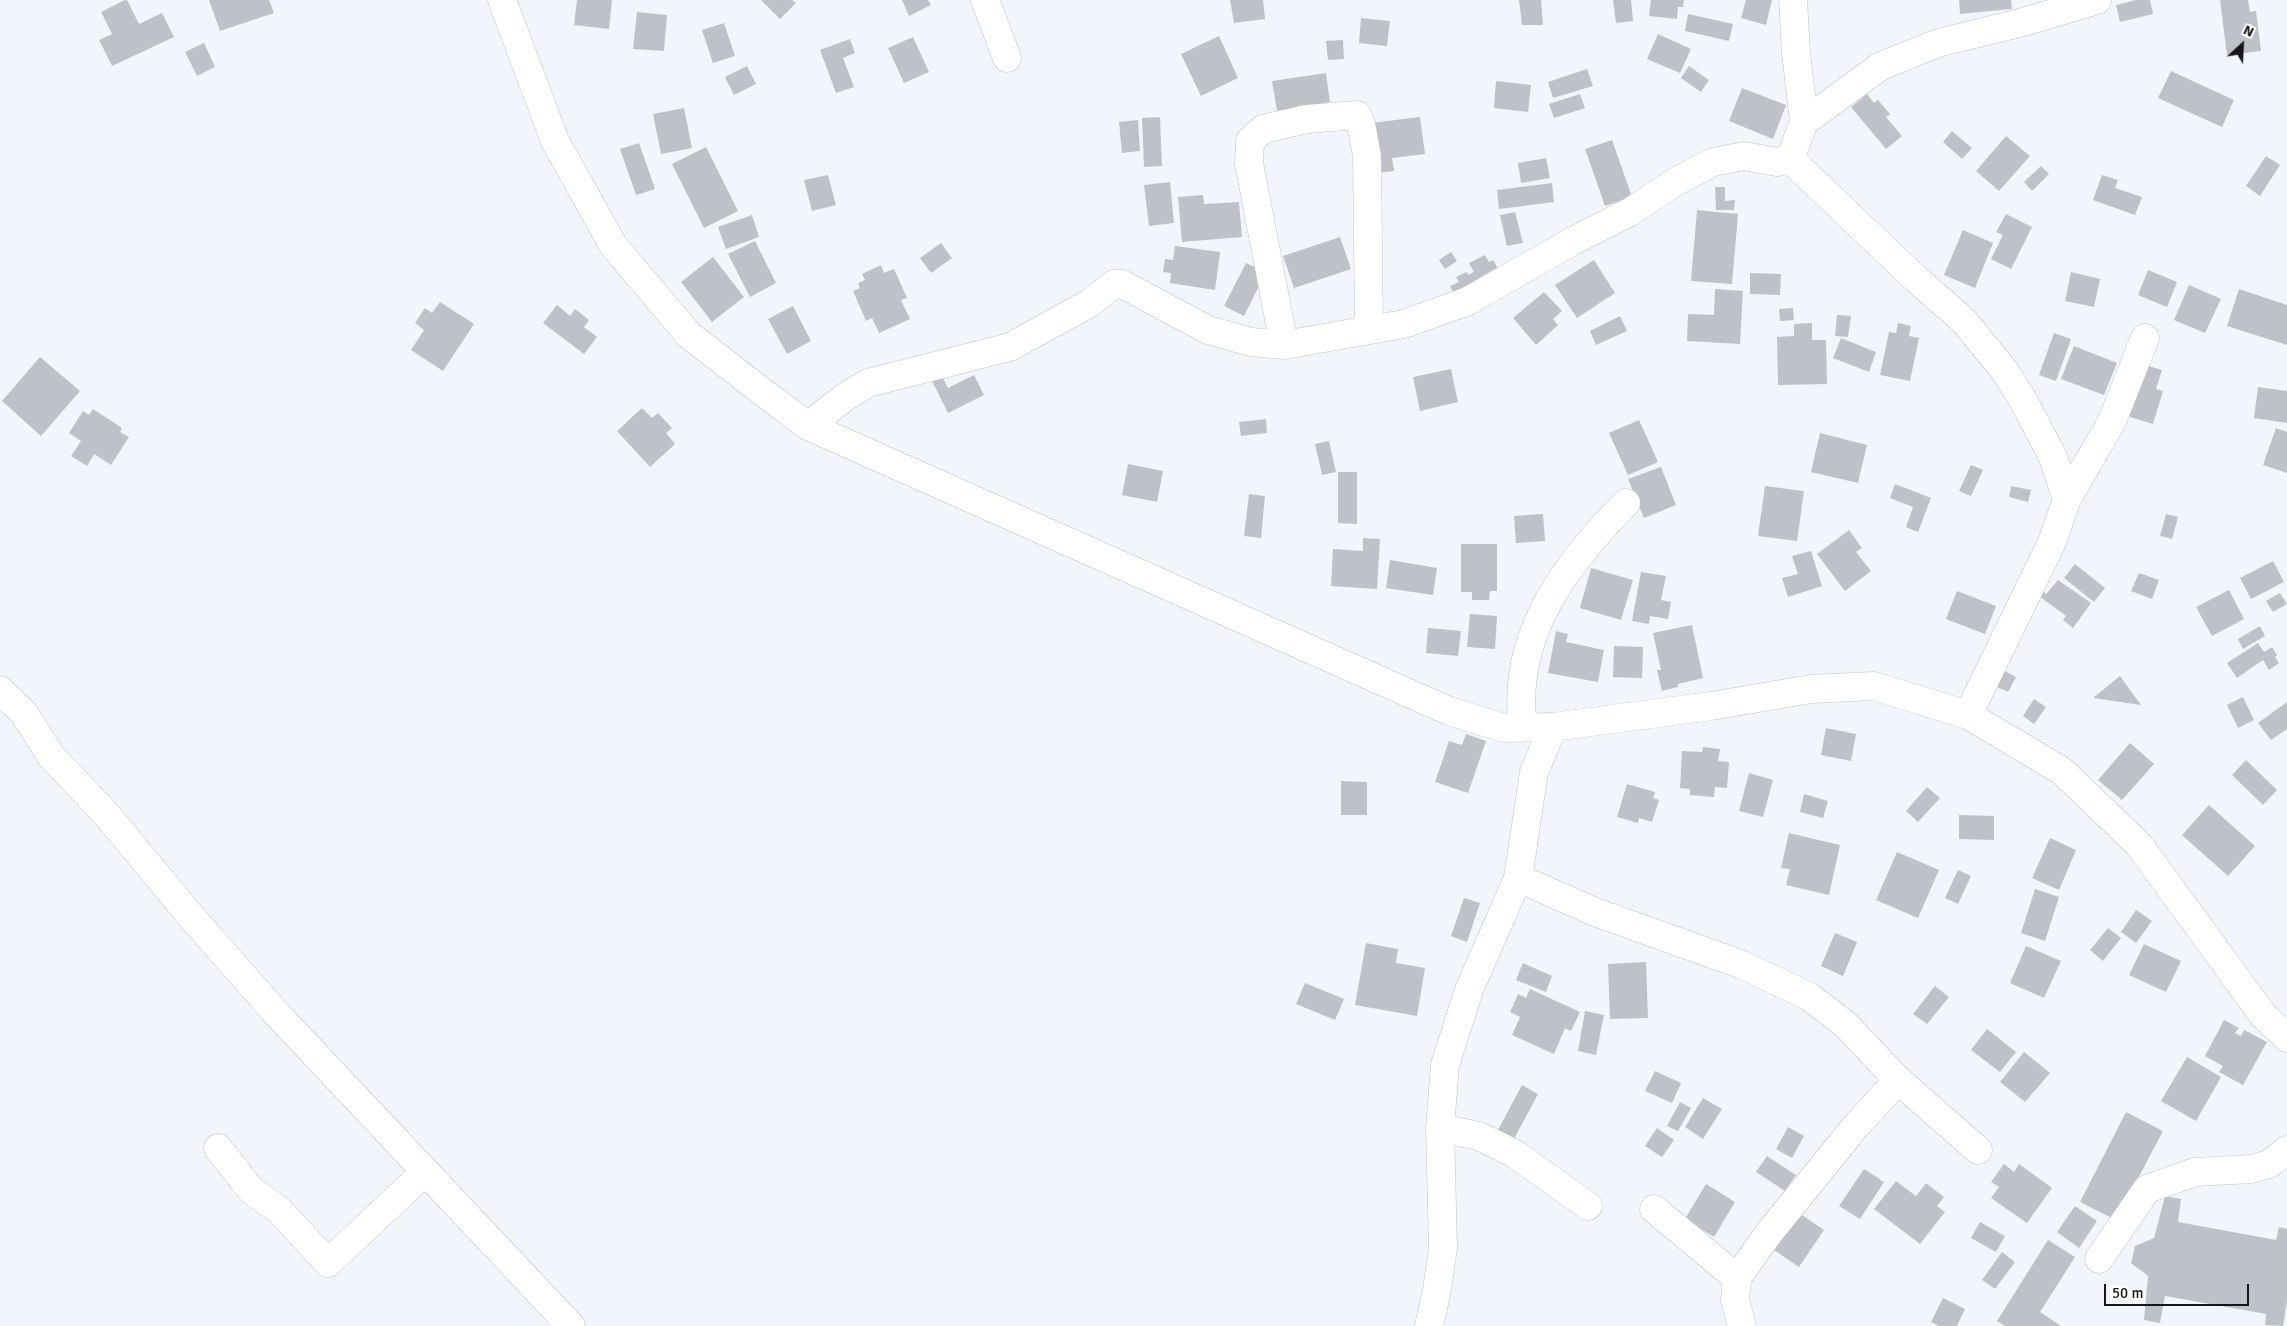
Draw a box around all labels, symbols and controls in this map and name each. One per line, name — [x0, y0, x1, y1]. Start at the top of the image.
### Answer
north arrow — [2217, 20, 2267, 70]
text: N — [2241, 21, 2257, 41]
scale bar — [2107, 1274, 2252, 1306]
text: 50 m — [2112, 1284, 2143, 1302]

